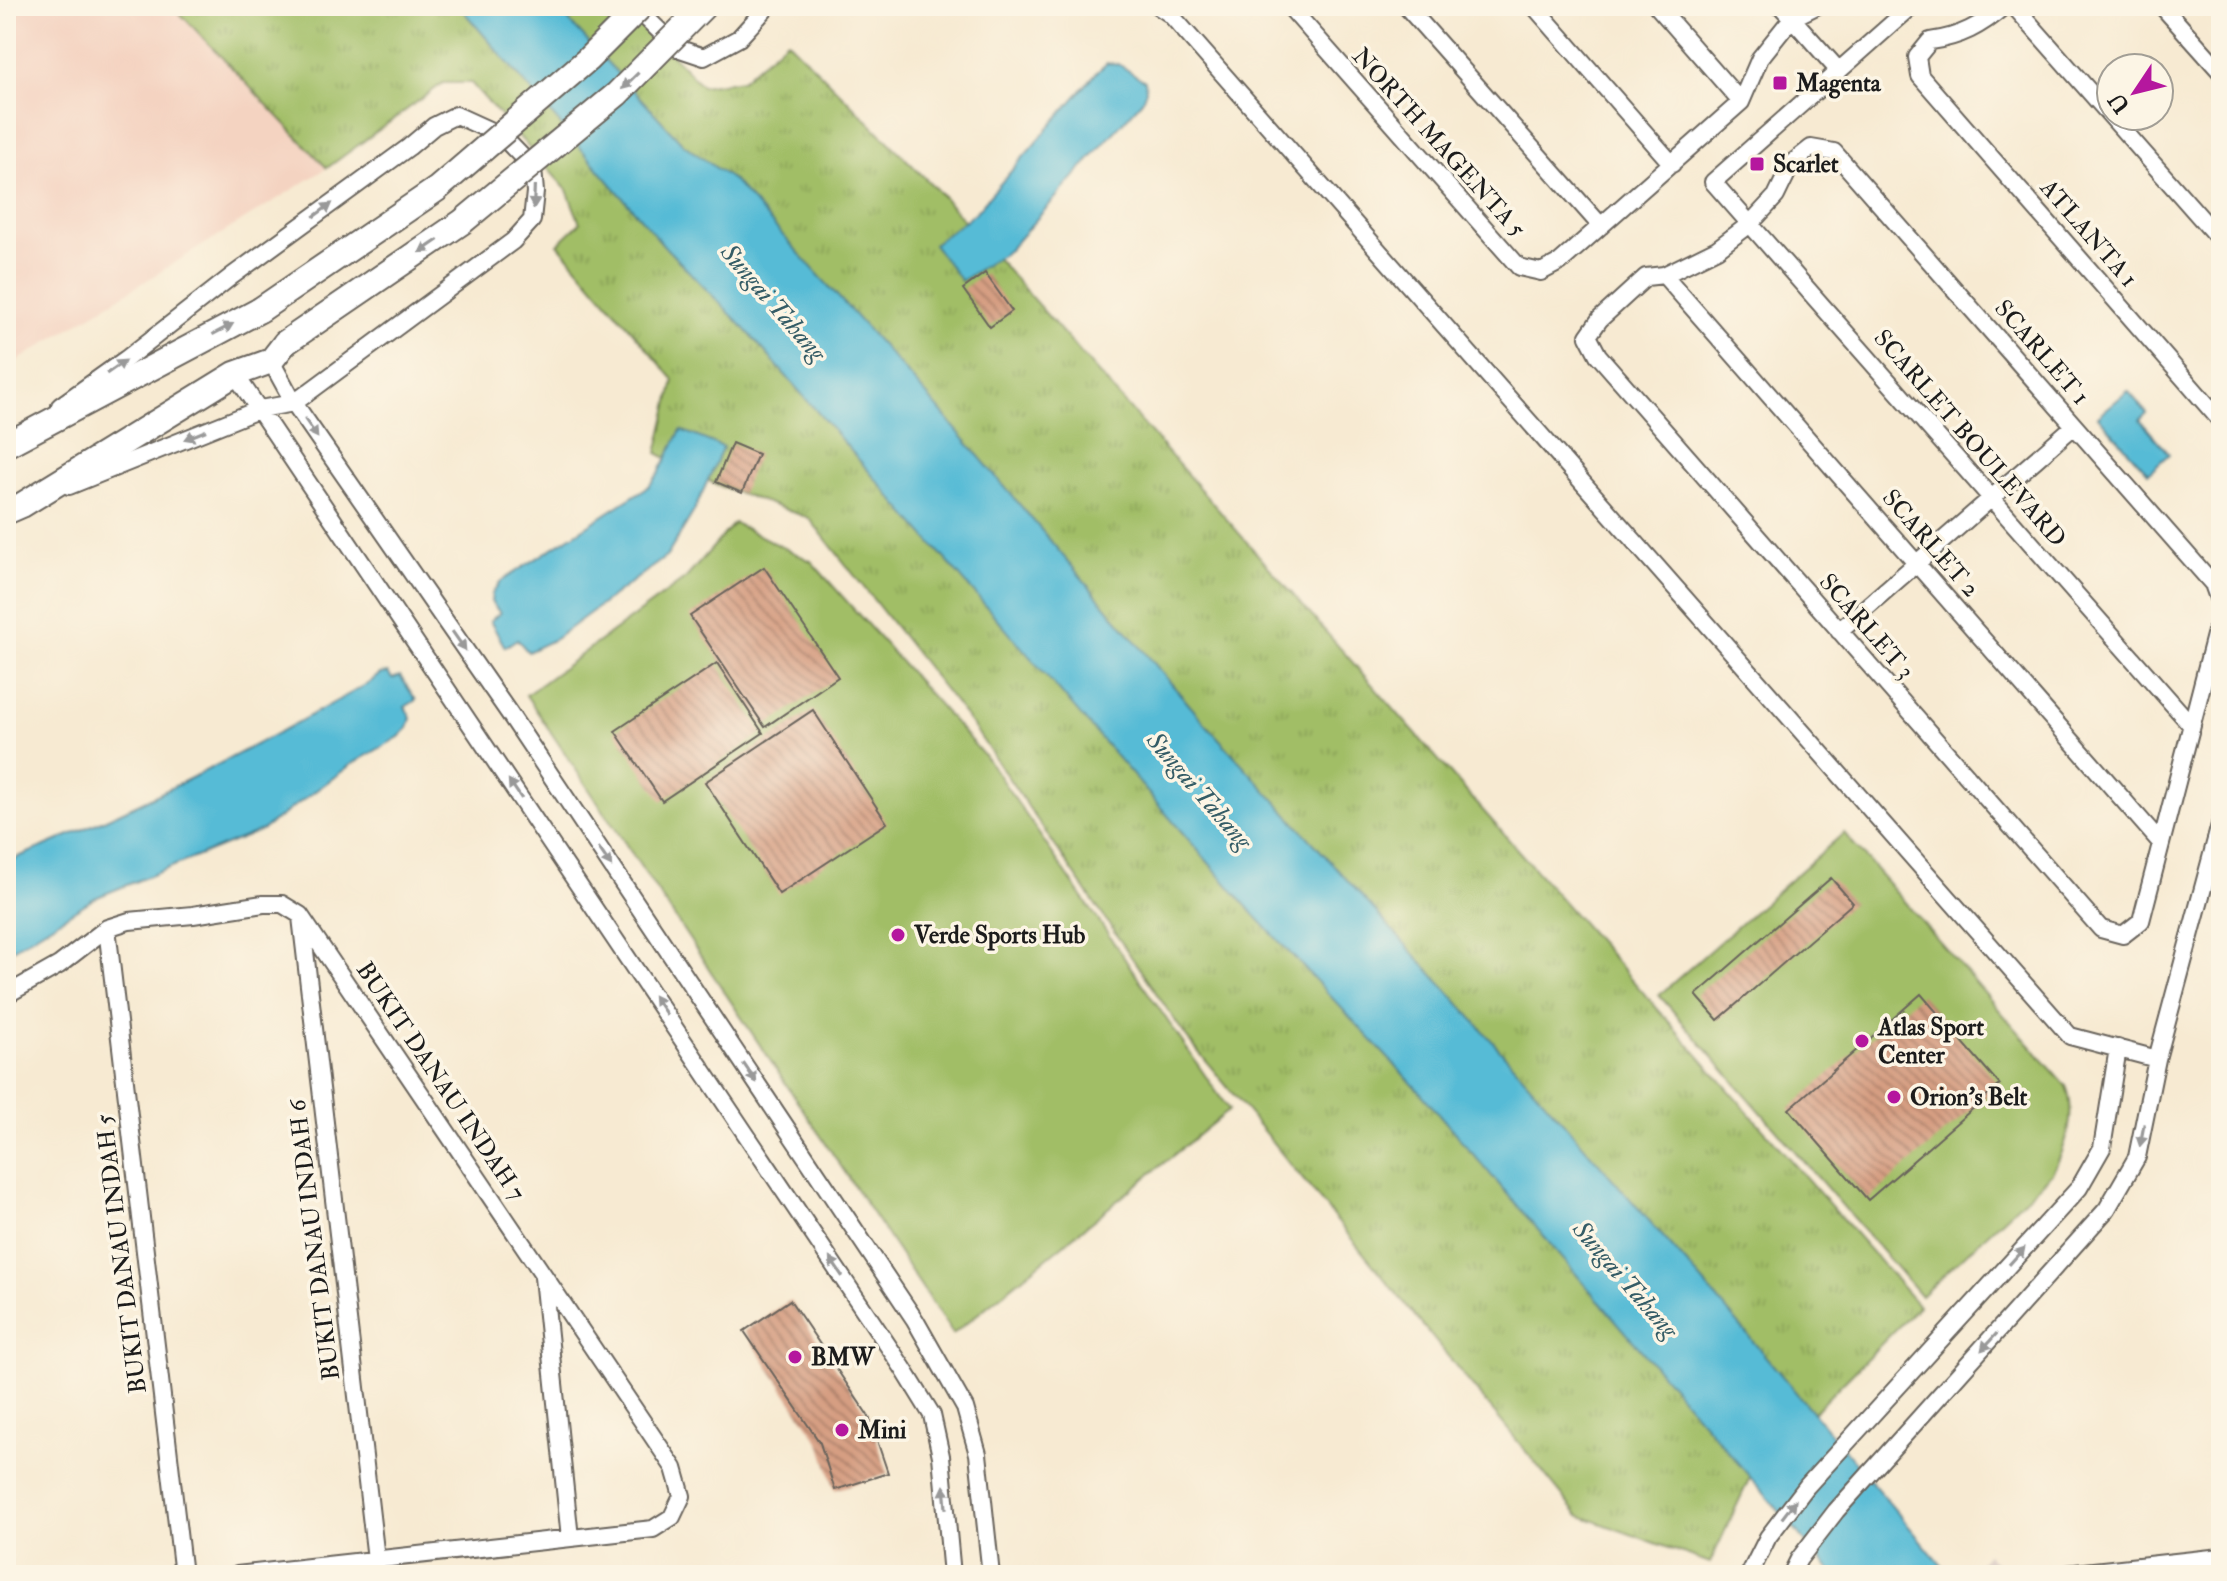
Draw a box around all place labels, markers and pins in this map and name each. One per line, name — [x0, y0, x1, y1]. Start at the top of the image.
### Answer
place label: Magenta — [1795, 68, 1882, 99]
marker: Magenta — [1771, 74, 1789, 92]
place label: Scarlet — [1773, 149, 1839, 180]
marker: Scarlet — [1748, 155, 1766, 173]
place label: Verde Sports Hub — [913, 920, 1086, 951]
marker: Verde Sports Hub — [889, 926, 907, 944]
place label: Atlas Sport Center — [1877, 1012, 1984, 1071]
marker: Atlas Sport Center — [1853, 1032, 1871, 1050]
place label: Orion's Belt — [1910, 1082, 2027, 1113]
marker: Orion's Belt — [1885, 1088, 1903, 1106]
place label: BMW — [811, 1342, 876, 1373]
marker: BMW — [786, 1348, 804, 1366]
place label: Mini — [857, 1415, 907, 1446]
marker: Mini — [833, 1421, 851, 1439]

